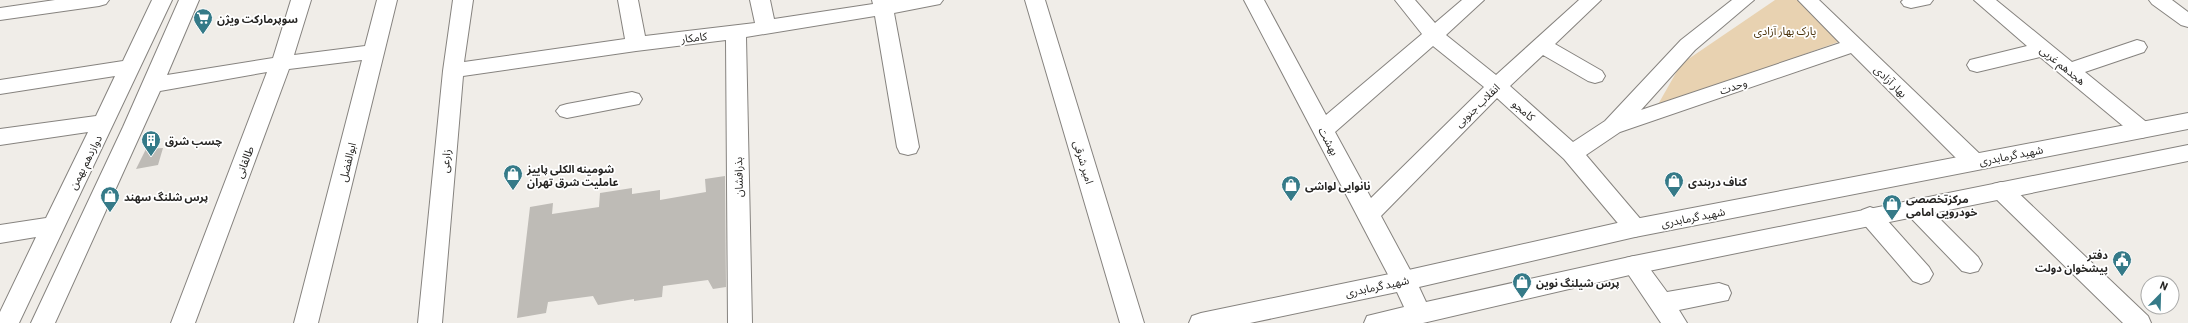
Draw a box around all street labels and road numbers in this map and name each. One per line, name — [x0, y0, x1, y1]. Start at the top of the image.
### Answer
street label: کامکار — [679, 29, 708, 46]
street label: هجدهم غربی — [2036, 43, 2088, 90]
street label: بهار آزادی — [1871, 62, 1910, 101]
street label: وحدت — [1718, 75, 1749, 98]
street label: انقلاب جنوبی — [1452, 80, 1503, 130]
street label: کامجو — [1509, 97, 1538, 124]
street label: بهشت — [1315, 125, 1342, 158]
street label: دوازدهم بهمن — [66, 133, 107, 193]
street label: امیر شرقی — [1070, 139, 1097, 186]
street label: ابوالفضل — [336, 141, 359, 183]
street label: شهید گرمابدری — [1978, 142, 2045, 169]
street label: طالقانی — [232, 144, 257, 180]
street label: زارعی — [437, 149, 454, 173]
street label: بذرافشان — [731, 157, 746, 197]
street label: شهید گرمابدری — [1660, 204, 1727, 231]
street label: شهید گرمابدری — [1344, 273, 1411, 300]

